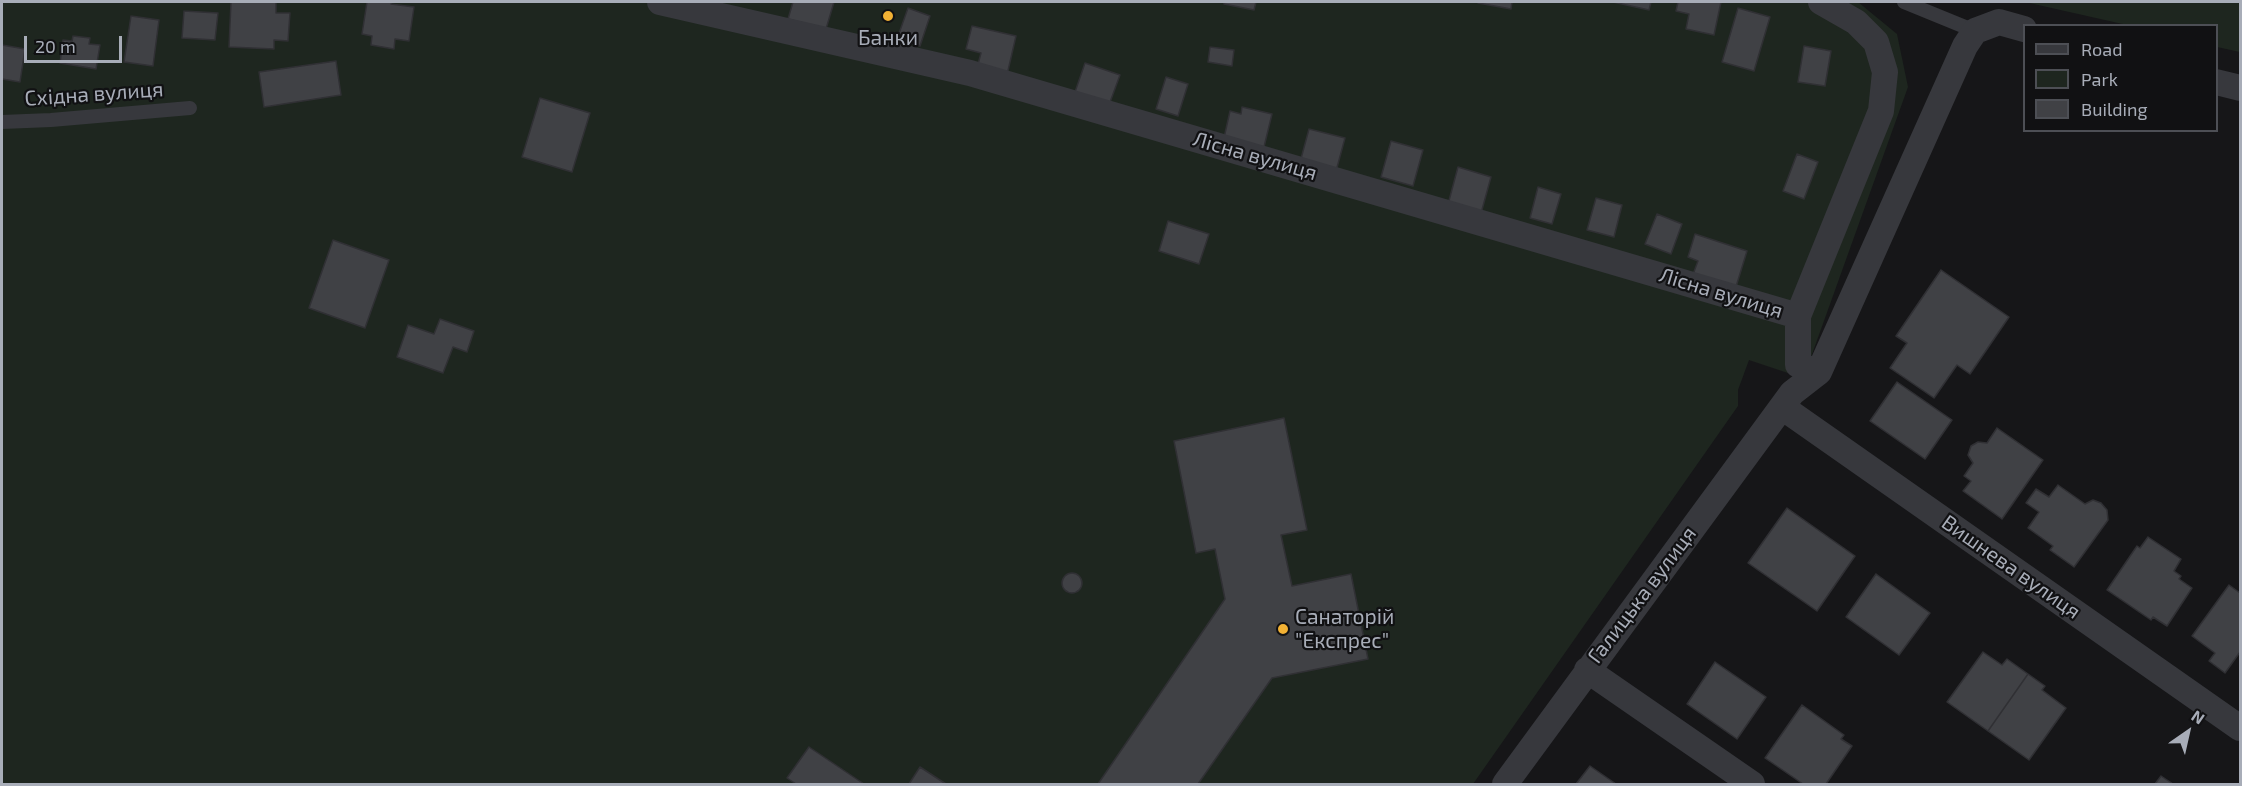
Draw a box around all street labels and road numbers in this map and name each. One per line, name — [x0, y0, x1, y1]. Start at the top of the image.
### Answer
street label: Східна вулиця — [24, 77, 164, 111]
street label: Лісна вулиця — [1190, 126, 1320, 186]
street label: Лісна вулиця — [1656, 262, 1786, 324]
street label: Вишнева вулиця — [1937, 510, 2085, 624]
street label: Галицька вулиця — [1582, 522, 1702, 668]

